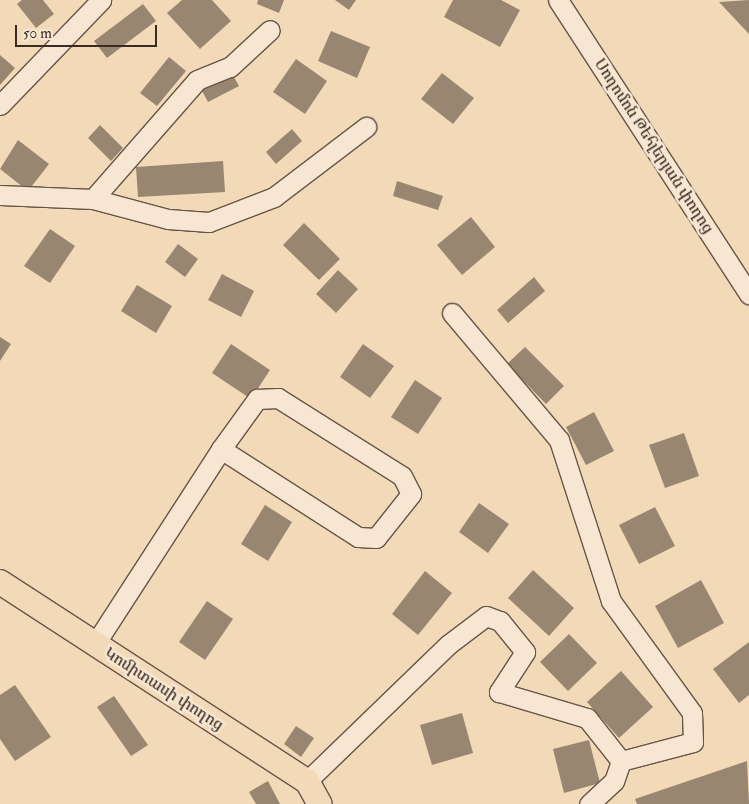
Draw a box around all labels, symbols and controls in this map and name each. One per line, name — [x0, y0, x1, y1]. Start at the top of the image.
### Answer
scale bar — [18, 15, 160, 47]
text: 50 m — [23, 24, 52, 43]
street label: Սողոմոն Թեհլերյան փողոց — [590, 55, 718, 237]
street label: Կոմիտասի փողոց — [101, 643, 227, 735]

